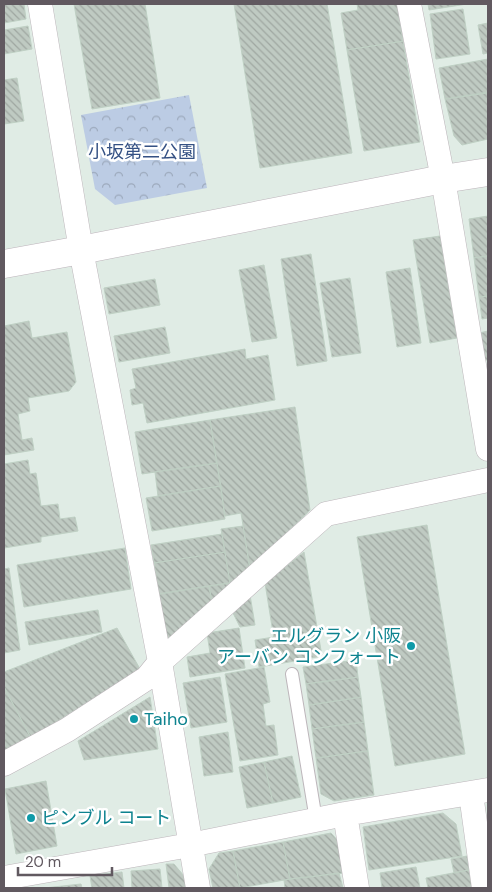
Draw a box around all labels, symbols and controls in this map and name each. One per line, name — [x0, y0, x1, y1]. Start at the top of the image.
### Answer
park label: 小坂第二公園 — [88, 140, 196, 164]
place label: エルグラン 小阪 アーバン コンフォート — [217, 624, 401, 669]
marker: エルグラン 小阪 アーバン コンフォート — [405, 640, 417, 652]
place label: Taiho — [144, 707, 188, 731]
marker: Taiho — [128, 713, 140, 725]
place label: ピンブル コート — [41, 806, 171, 830]
marker: ピンブル コート — [25, 812, 37, 824]
scale bar — [18, 844, 111, 876]
text: 20 m — [25, 852, 61, 872]

